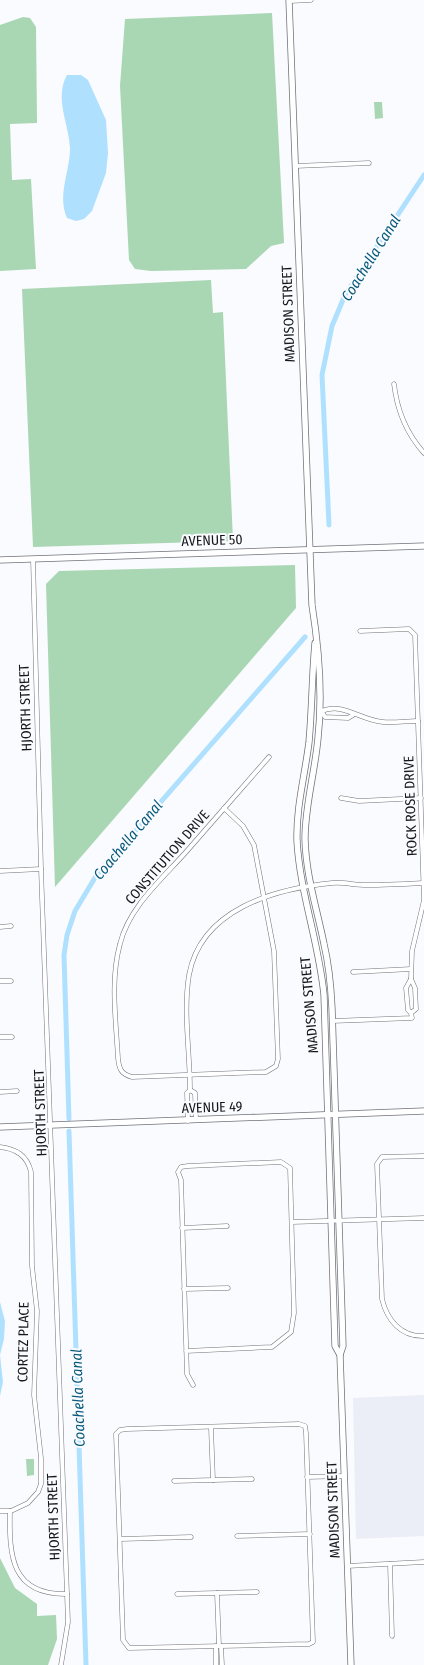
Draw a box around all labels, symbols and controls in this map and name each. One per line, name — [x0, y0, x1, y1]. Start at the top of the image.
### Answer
water label: Coachella Canal — [337, 212, 405, 304]
street label: MADISON STREET — [278, 265, 299, 363]
street label: AVENUE 50 — [181, 531, 243, 550]
street label: HJORTH STREET — [15, 664, 36, 752]
street label: ROCK ROSE DRIVE — [400, 755, 421, 856]
water label: Coachella Canal — [90, 797, 166, 883]
street label: CONSTITUTION DRIVE — [122, 806, 213, 908]
street label: MADISON STREET — [297, 955, 322, 1054]
street label: HJORTH STREET — [30, 1069, 51, 1157]
street label: AVENUE 49 — [181, 1098, 243, 1117]
street label: CORTEZ PLACE — [14, 1301, 33, 1382]
water label: Coachella Canal — [67, 1349, 89, 1447]
street label: MADISON STREET — [323, 1461, 344, 1559]
street label: HJORTH STREET — [43, 1473, 64, 1561]

